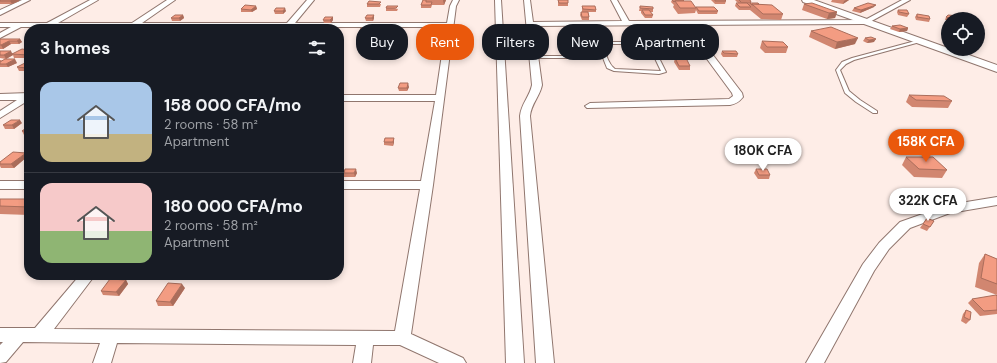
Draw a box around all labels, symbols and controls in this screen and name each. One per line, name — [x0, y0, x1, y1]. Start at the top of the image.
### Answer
map controls — [941, 12, 985, 56]
button: locate — [941, 12, 985, 56]
chip: Buy — [356, 24, 408, 60]
chip: Rent — [416, 24, 474, 60]
chip: Filters — [482, 24, 549, 60]
chip: New — [557, 24, 613, 60]
chip: Apartment — [621, 24, 719, 60]
text: 3 homes — [40, 37, 110, 59]
icon: filters — [306, 37, 328, 59]
text: 158 000 CFA/mo — [164, 94, 301, 116]
icon: home — [72, 98, 120, 146]
text: 2 rooms · 58 m² — [164, 116, 258, 133]
pin: 158K CFA — [885, 129, 967, 163]
text: Apartment — [164, 133, 229, 150]
text: 158K CFA — [897, 133, 955, 150]
pin: 180K CFA — [722, 138, 804, 172]
text: 180K CFA — [734, 142, 792, 159]
pin: 322K CFA — [887, 188, 969, 222]
text: 322K CFA — [898, 192, 958, 209]
text: 180 000 CFA/mo — [164, 195, 303, 217]
icon: home — [72, 199, 120, 247]
text: 2 rooms · 58 m² — [164, 217, 258, 234]
text: Apartment — [164, 234, 229, 251]

